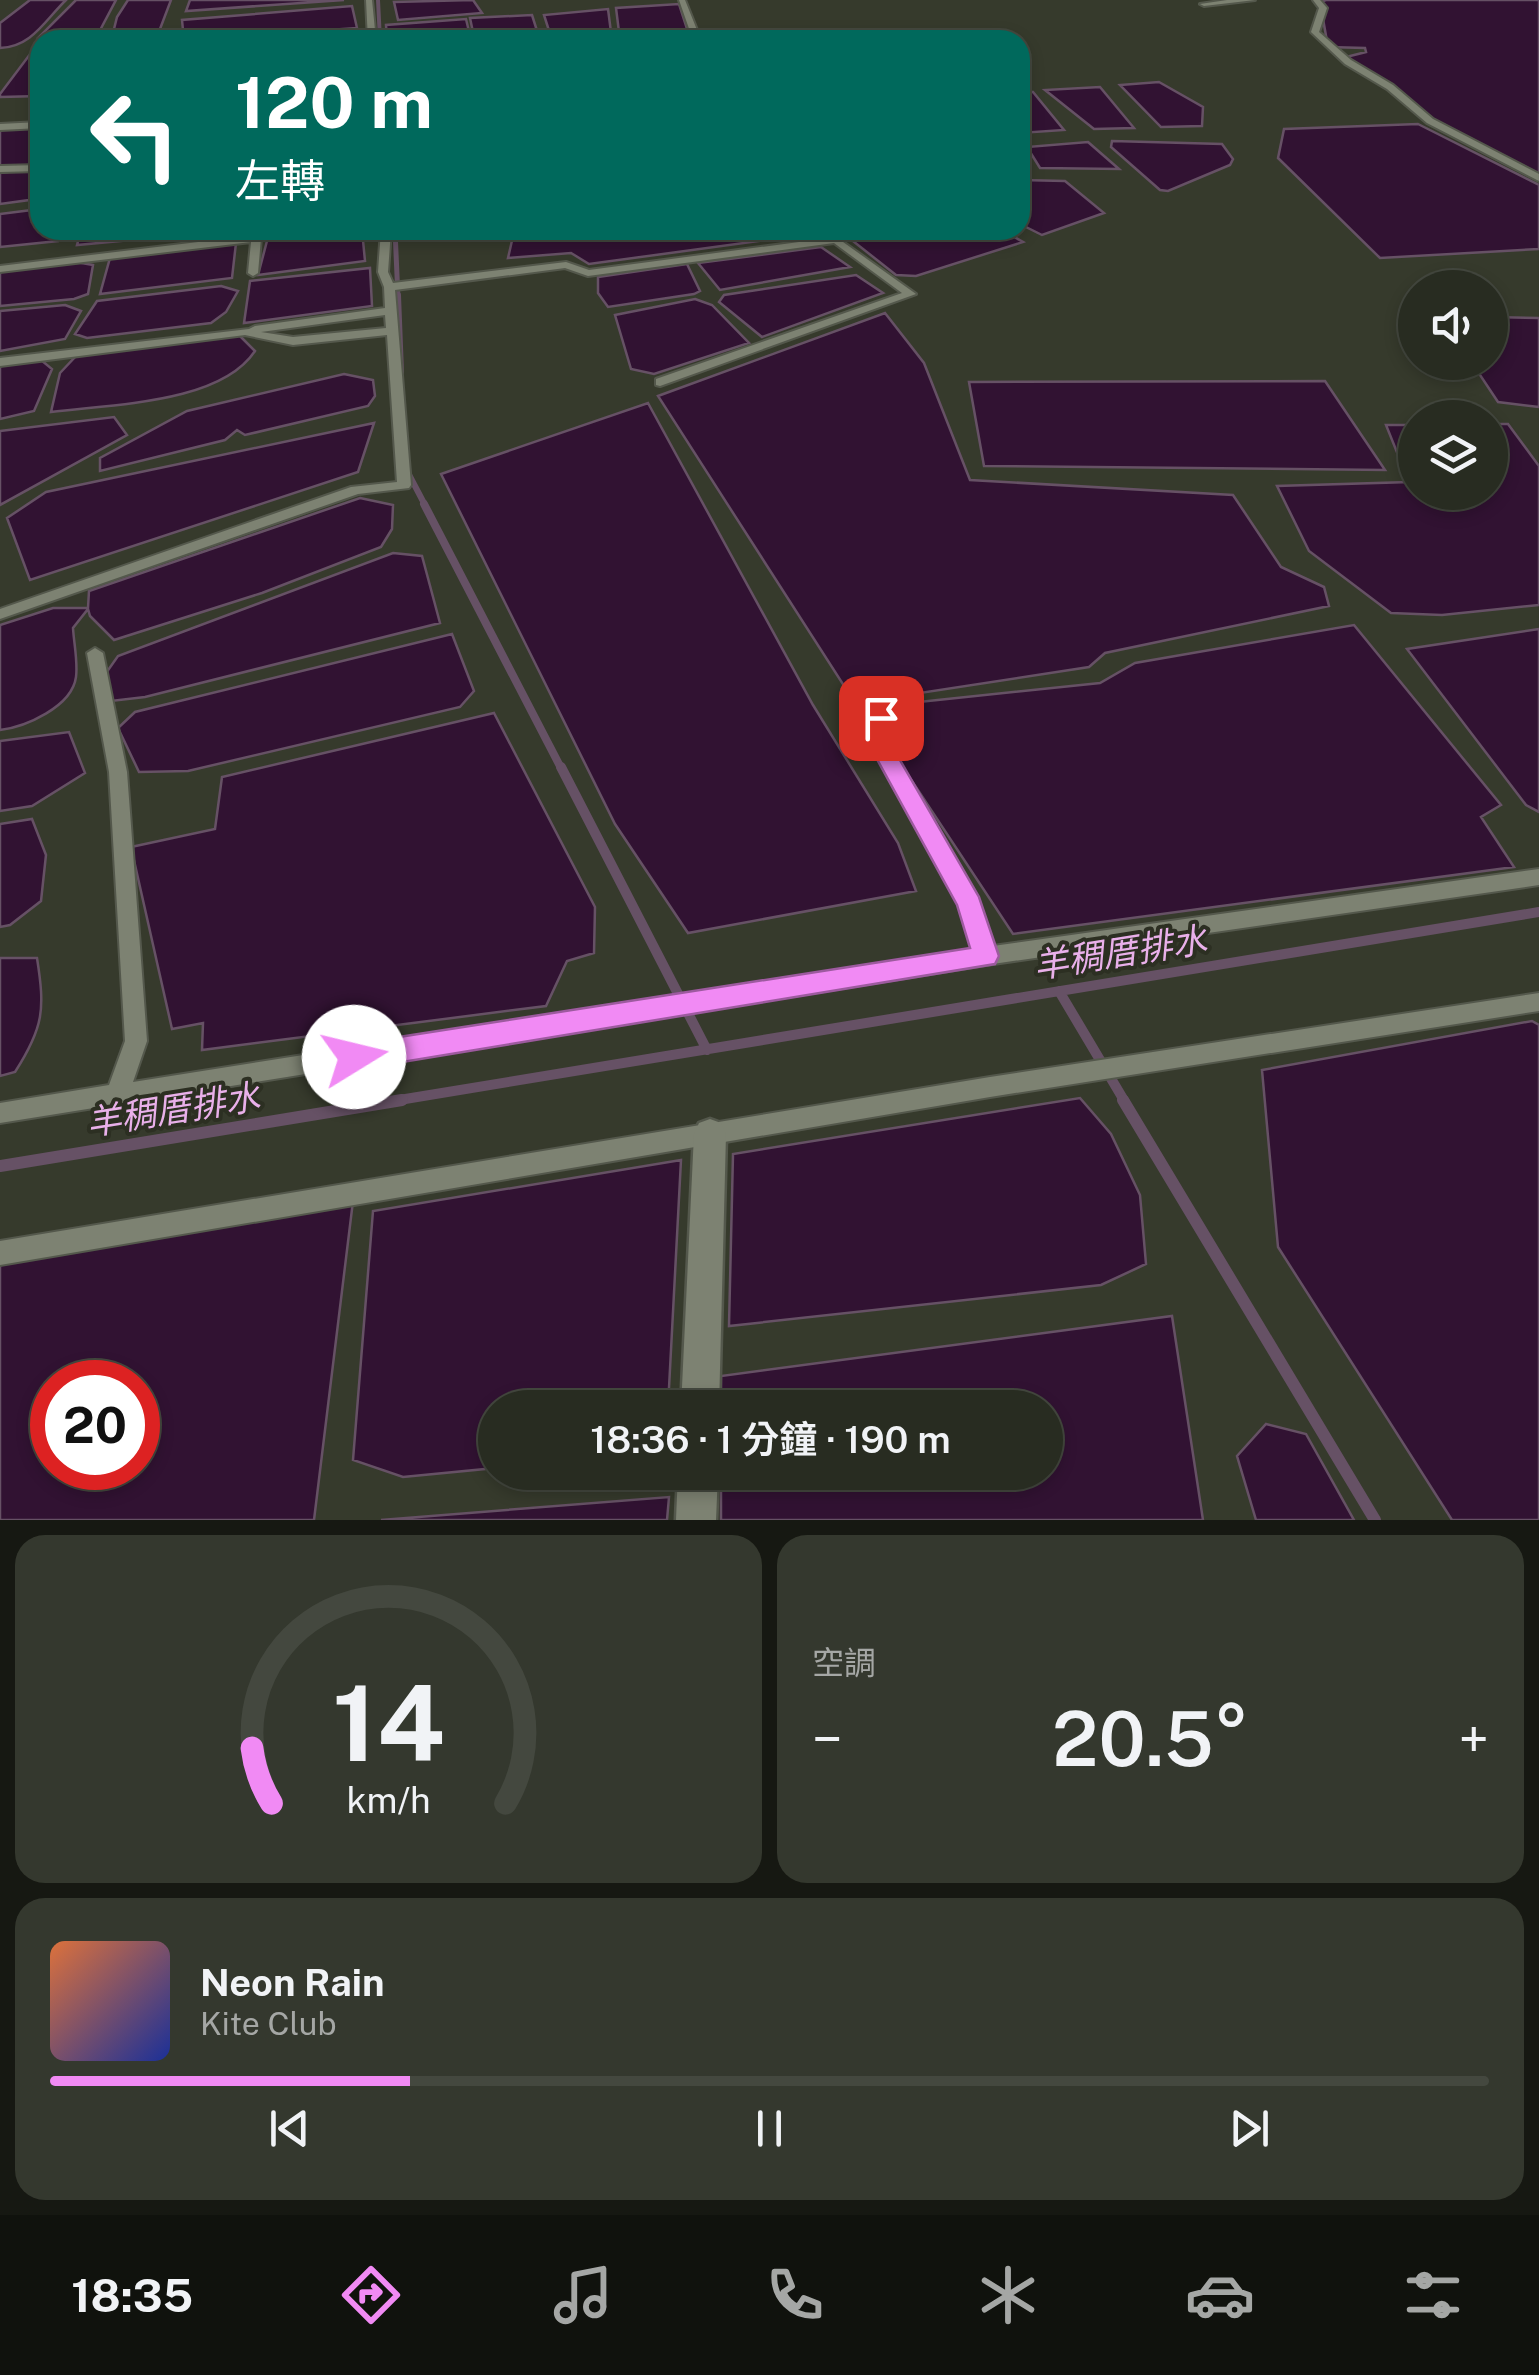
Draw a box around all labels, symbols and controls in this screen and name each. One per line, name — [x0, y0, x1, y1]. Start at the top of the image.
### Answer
text: 120 m — [235, 61, 433, 144]
icon: left — [70, 70, 200, 200]
text: 左轉 — [235, 154, 325, 207]
map controls — [1398, 270, 1508, 510]
button: sound — [1398, 270, 1508, 380]
button: layers — [1398, 400, 1508, 510]
pin — [839, 676, 924, 761]
icon: arrive — [854, 691, 909, 746]
water label: 羊稠厝排水 — [1030, 918, 1212, 986]
position arrow — [302, 1005, 406, 1109]
water label: 羊稠厝排水 — [83, 1075, 265, 1143]
speed limit sign: 20 — [30, 1360, 160, 1490]
text: 18:36 · 1 分鐘 · 190 m — [590, 1417, 951, 1462]
text: 空調 — [812, 1644, 876, 1681]
text: 14 — [332, 1662, 445, 1784]
text: 20.5° — [1052, 1695, 1249, 1783]
text: − — [812, 1707, 843, 1771]
text: + — [1459, 1707, 1489, 1771]
text: km/h — [346, 1779, 431, 1821]
text: Neon Rain — [200, 1960, 384, 2005]
text: Kite Club — [200, 2005, 337, 2042]
icon: previous — [262, 2101, 317, 2156]
icon: pause — [742, 2101, 797, 2156]
icon: next — [1222, 2101, 1277, 2156]
icon: directions — [336, 2260, 406, 2330]
icon: music — [548, 2260, 618, 2330]
icon: phone — [760, 2260, 830, 2330]
icon: climate — [973, 2260, 1043, 2330]
icon: car — [1185, 2260, 1255, 2330]
icon: filters — [1398, 2260, 1468, 2330]
text: 18:35 — [71, 2269, 193, 2322]

